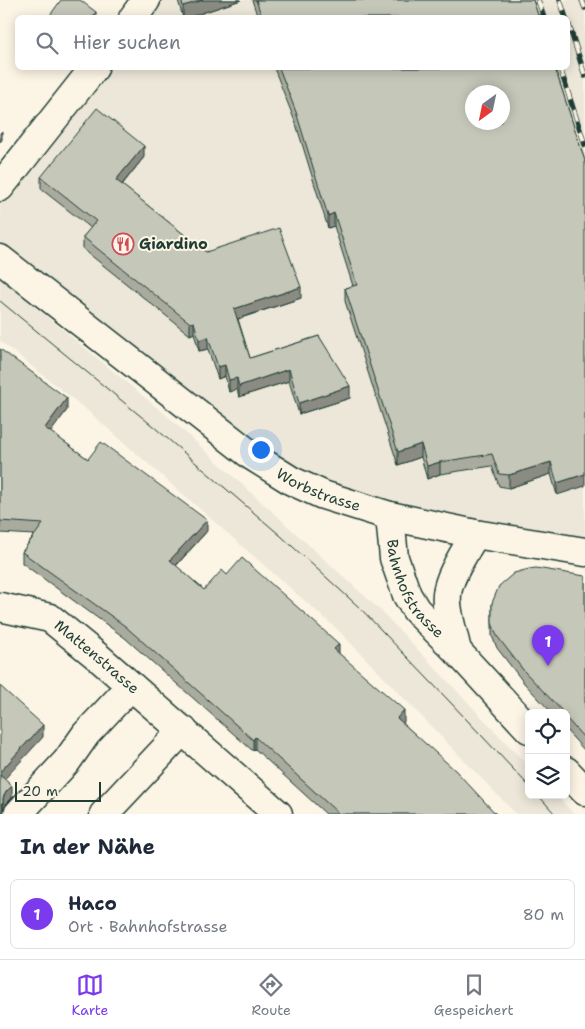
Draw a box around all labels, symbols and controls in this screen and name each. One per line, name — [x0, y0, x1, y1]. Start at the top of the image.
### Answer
search box — [15, 15, 570, 70]
icon: search — [33, 29, 61, 57]
text: Hier suchen — [73, 30, 181, 55]
north arrow — [465, 85, 510, 130]
restaurant icon: Giardino — [111, 232, 135, 256]
place label: Giardino — [139, 234, 208, 254]
your location — [248, 437, 274, 463]
street label: Worbstrasse — [272, 464, 363, 516]
street label: Bahnhofstrasse — [382, 538, 448, 642]
street label: Mattenstrasse — [50, 615, 143, 698]
pin: 1 — [532, 625, 564, 666]
map controls — [525, 709, 570, 799]
button: locate — [525, 709, 570, 754]
button: layers — [525, 754, 570, 799]
scale bar — [15, 779, 101, 802]
text: 20 m — [22, 782, 58, 800]
text: In der Nähe — [20, 833, 155, 861]
text: Haco — [68, 891, 117, 916]
text: 1 — [33, 904, 41, 925]
text: 80 m — [523, 904, 564, 925]
text: Ort · Bahnhofstrasse — [68, 916, 227, 937]
tab: Karte — [71, 971, 109, 1019]
tab: Route — [251, 971, 291, 1019]
tab: Gespeichert — [434, 971, 514, 1019]

